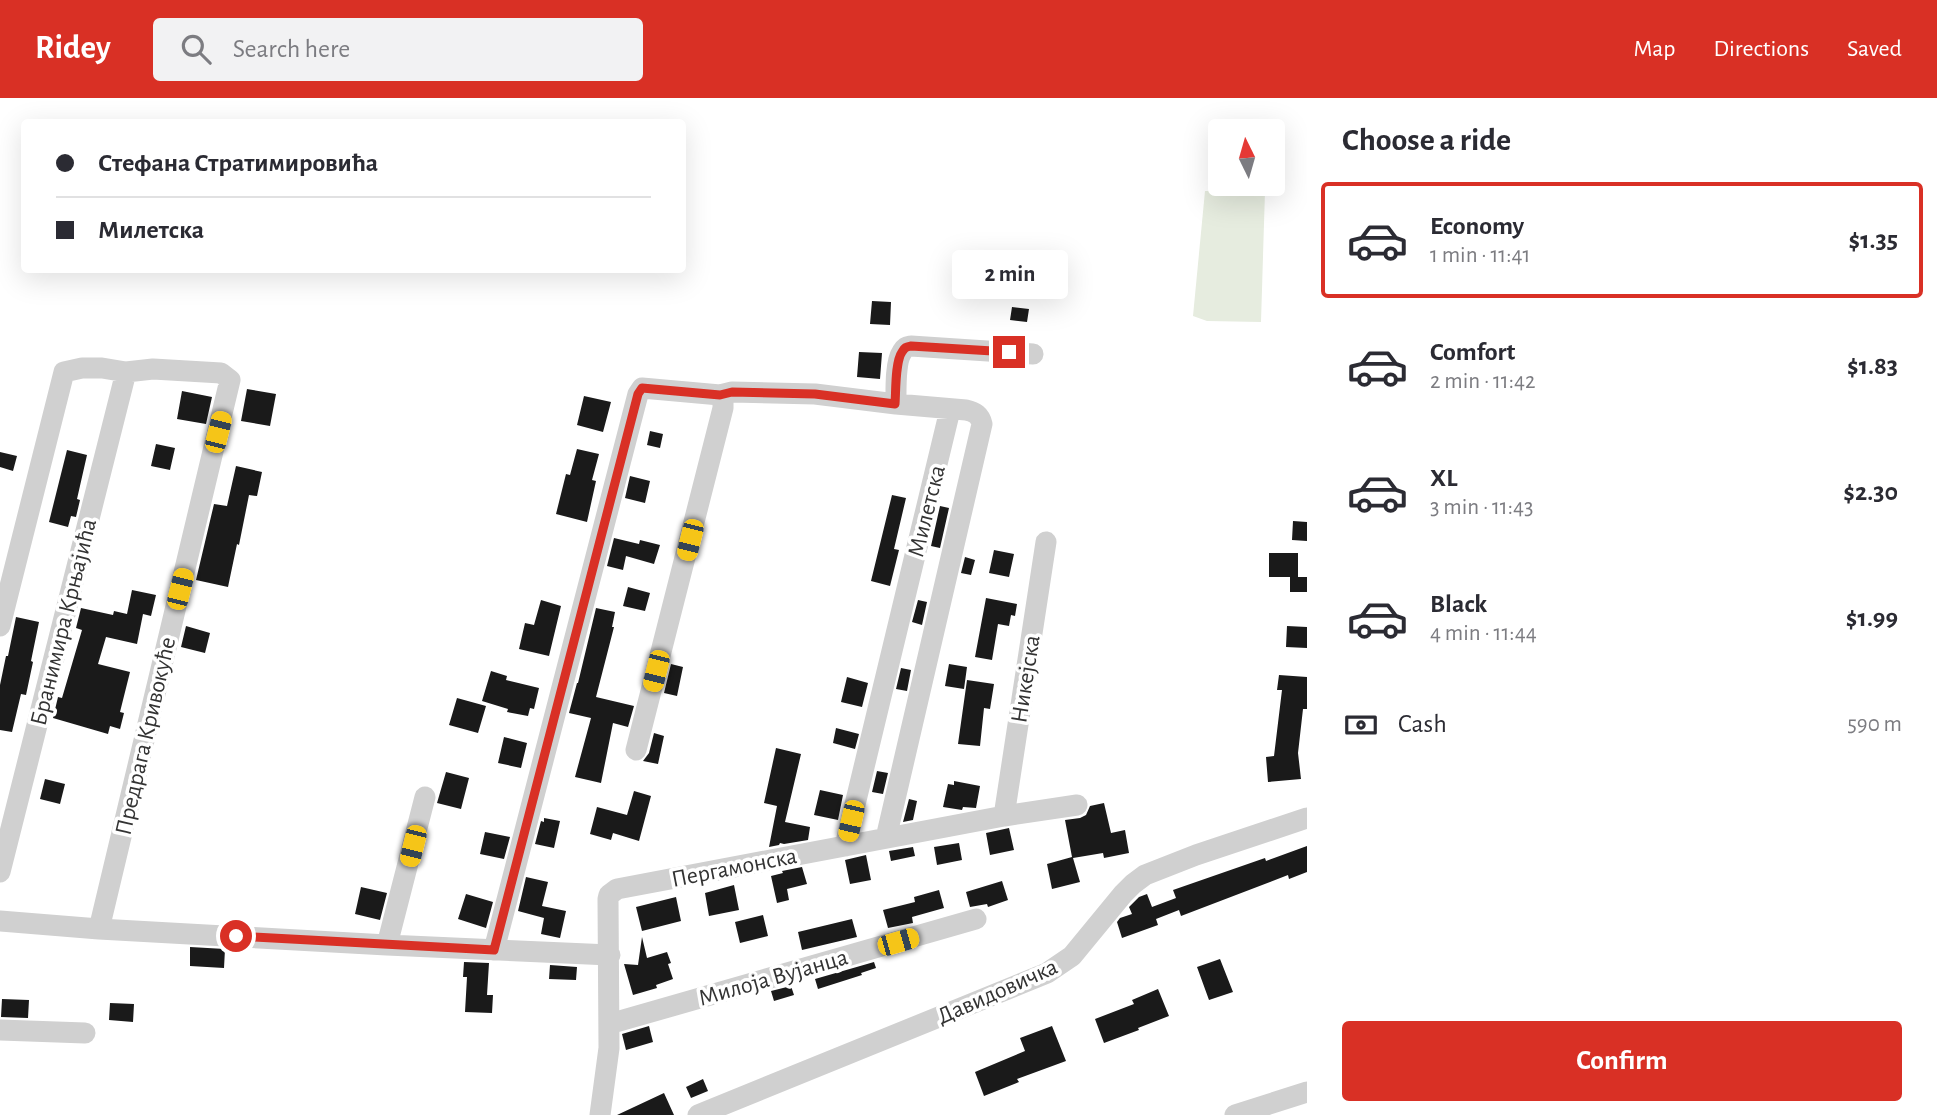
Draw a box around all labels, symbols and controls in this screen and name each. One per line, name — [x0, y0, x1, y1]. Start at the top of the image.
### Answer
search box — [153, 18, 643, 81]
icon: search — [177, 30, 215, 68]
text: Ridey — [35, 32, 111, 65]
text: Search here — [233, 36, 350, 62]
text: Map — [1633, 37, 1675, 61]
text: Directions — [1713, 37, 1809, 61]
text: Saved — [1847, 37, 1902, 61]
north arrow — [1208, 119, 1284, 196]
map controls — [1208, 119, 1285, 196]
text: Choose a ride — [1342, 124, 1511, 156]
text: Стефана Стратимировића — [98, 150, 378, 176]
icon: car — [1346, 209, 1409, 272]
text: Economy — [1430, 213, 1524, 239]
text: Милетска — [98, 217, 204, 243]
text: $1.35 — [1849, 227, 1898, 253]
text: 1 min · 11:41 — [1430, 244, 1530, 267]
callout: 2 min — [951, 250, 1067, 300]
text: 2 min — [984, 263, 1036, 286]
icon: car — [1346, 335, 1409, 398]
route end — [993, 336, 1025, 368]
text: Comfort — [1430, 339, 1515, 365]
text: $1.83 — [1847, 353, 1898, 379]
text: 2 min · 11:42 — [1430, 370, 1536, 393]
car — [203, 409, 234, 455]
icon: car — [1346, 461, 1409, 524]
street label: Милетска — [904, 463, 950, 560]
text: XL — [1430, 465, 1457, 491]
text: $2.30 — [1843, 479, 1898, 505]
text: 3 min · 11:43 — [1430, 496, 1534, 519]
street label: Бранимира Крњајића — [27, 516, 101, 728]
car — [675, 517, 706, 563]
car — [165, 566, 196, 612]
icon: car — [1346, 587, 1409, 650]
text: Black — [1430, 591, 1487, 617]
text: $1.99 — [1846, 605, 1898, 631]
text: 4 min · 11:44 — [1430, 622, 1537, 645]
street label: Никејска — [1007, 634, 1045, 725]
street label: Предрага Кривокуће — [111, 635, 180, 838]
car — [641, 648, 672, 694]
icon: cash — [1342, 706, 1380, 744]
text: Cash — [1398, 711, 1447, 737]
text: 590 m — [1847, 713, 1902, 736]
car — [837, 798, 866, 844]
car — [398, 823, 429, 869]
street label: Пергамонска — [669, 844, 799, 892]
route start — [220, 920, 252, 952]
car — [875, 926, 922, 958]
street label: Милоја Вујанца — [696, 945, 851, 1011]
street label: Давидовичка — [933, 955, 1061, 1029]
button: Confirm — [1342, 1021, 1902, 1101]

